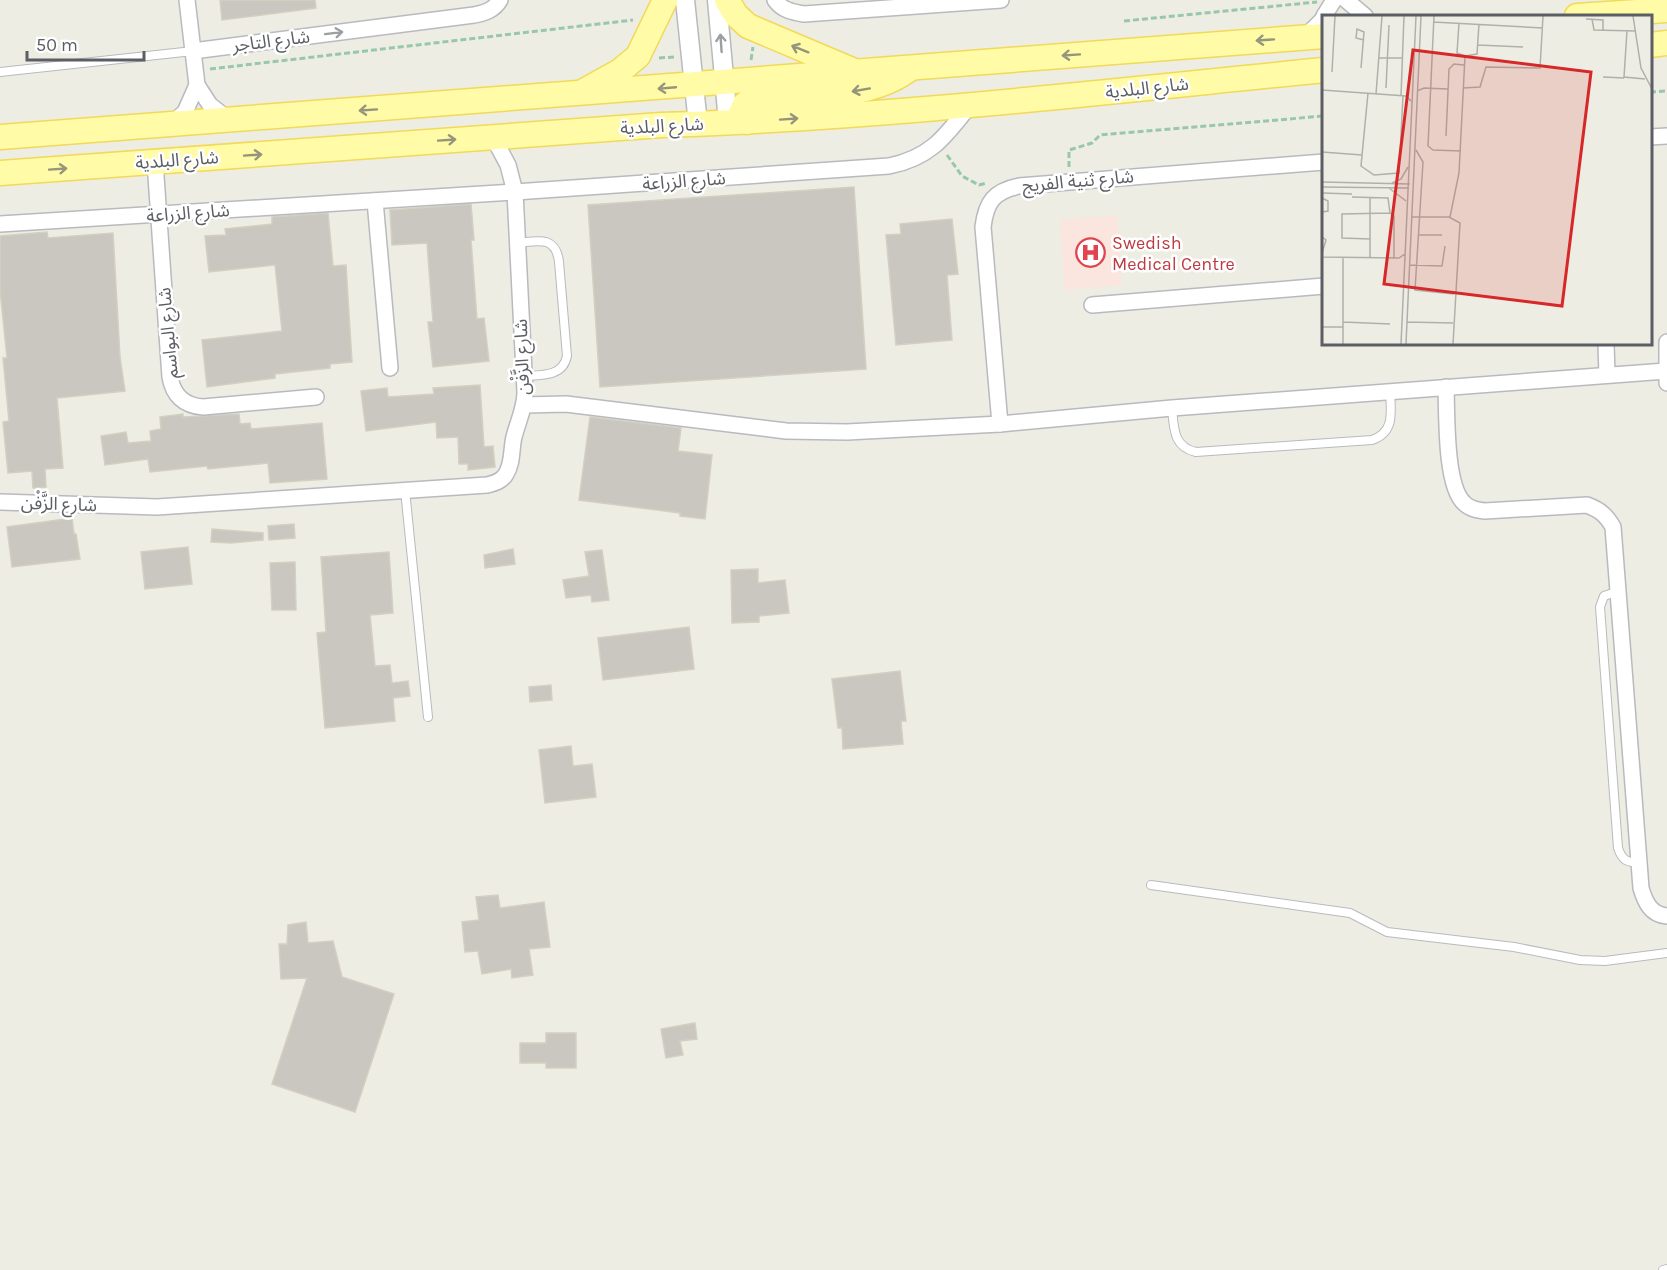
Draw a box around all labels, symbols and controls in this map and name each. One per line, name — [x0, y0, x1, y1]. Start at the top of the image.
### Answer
inset map — [1322, 15, 1652, 345]
scale bar — [27, 24, 144, 62]
street label: شارع التاجر — [230, 25, 311, 60]
one-way arrow — [324, 27, 343, 38]
text: 50 m — [36, 34, 78, 56]
one-way arrow — [715, 34, 726, 53]
one-way arrow — [1256, 35, 1276, 46]
one-way arrow — [792, 43, 810, 54]
one-way arrow — [1061, 50, 1081, 61]
street label: شارع البلدية — [1104, 73, 1190, 106]
one-way arrow — [658, 83, 678, 94]
one-way arrow — [852, 85, 871, 96]
one-way arrow — [358, 105, 378, 116]
street label: شارع البلدية — [620, 113, 704, 142]
one-way arrow — [778, 113, 798, 124]
one-way arrow — [437, 135, 457, 146]
street label: شارع البلدية — [135, 146, 220, 177]
one-way arrow — [242, 149, 262, 160]
one-way arrow — [48, 163, 68, 174]
street label: شارع ثنية الفريج — [1021, 165, 1135, 200]
street label: شارع الزراعة — [641, 167, 727, 198]
street label: شارع الزراعة — [145, 199, 231, 230]
place label: Swedish Medical Centre — [1112, 232, 1235, 275]
hospital icon: Swedish Medical Centre — [1075, 237, 1107, 269]
street label: شارع البواسم — [153, 286, 186, 380]
street label: شارع الزَّفْن — [507, 318, 537, 395]
street label: شارع الزَّفْن — [20, 489, 97, 519]

